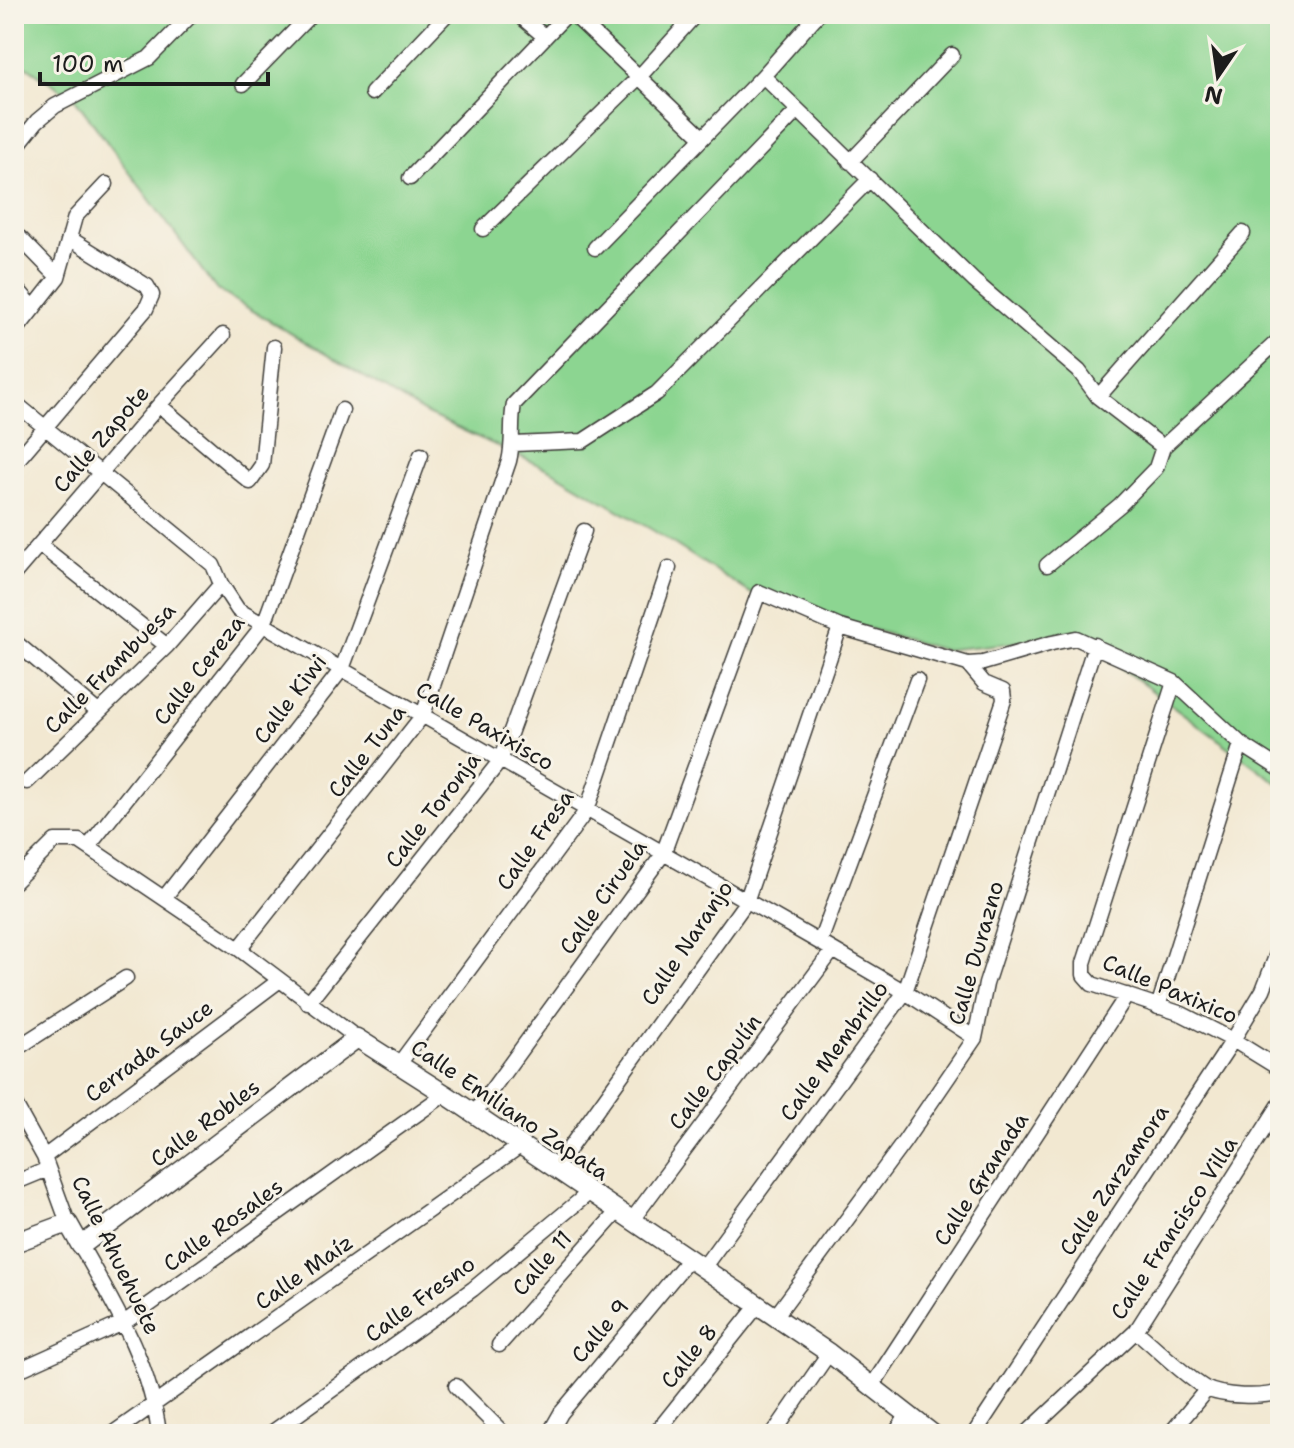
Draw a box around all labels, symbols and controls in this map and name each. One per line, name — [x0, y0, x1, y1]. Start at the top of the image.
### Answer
scale bar — [40, 36, 268, 86]
north arrow — [1178, 36, 1258, 116]
text: 100 m — [52, 48, 124, 80]
text: N — [1202, 79, 1225, 111]
street label: Calle Zapote — [46, 379, 156, 499]
street label: Calle Frambuesa — [38, 596, 182, 740]
street label: Calle Cereza — [147, 609, 251, 731]
street label: Calle Kiwi — [247, 648, 333, 750]
street label: Calle Paxixisco — [411, 675, 559, 777]
street label: Calle Tuna — [322, 698, 413, 804]
street label: Calle Toronja — [379, 746, 487, 874]
street label: Calle Fresa — [490, 784, 581, 896]
street label: Calle Ciruela — [553, 834, 653, 960]
street label: Calle Naranjo — [635, 875, 739, 1011]
street label: Calle Durazno — [942, 878, 1010, 1028]
street label: Calle Paxixico — [1098, 947, 1242, 1031]
street label: Calle Membrillo — [773, 975, 895, 1127]
street label: Cerrada Sauce — [79, 993, 219, 1109]
street label: Calle Capulín — [662, 1008, 768, 1136]
street label: Calle Emiliano Zapata — [405, 1033, 615, 1187]
street label: Calle Robles — [144, 1072, 266, 1174]
street label: Calle Zarzamora — [1053, 1099, 1176, 1261]
street label: Calle Granada — [927, 1106, 1035, 1251]
street label: Calle Francisco Villa — [1104, 1131, 1244, 1325]
street label: Calle Ahuehuete — [65, 1171, 167, 1339]
street label: Calle Rosales — [157, 1172, 289, 1278]
street label: Calle 11 — [506, 1224, 578, 1302]
street label: Calle Maíz — [249, 1228, 359, 1316]
street label: Calle Fresno — [359, 1249, 481, 1349]
street label: Calle 9 — [565, 1293, 635, 1369]
street label: Calle 8 — [654, 1318, 724, 1394]

